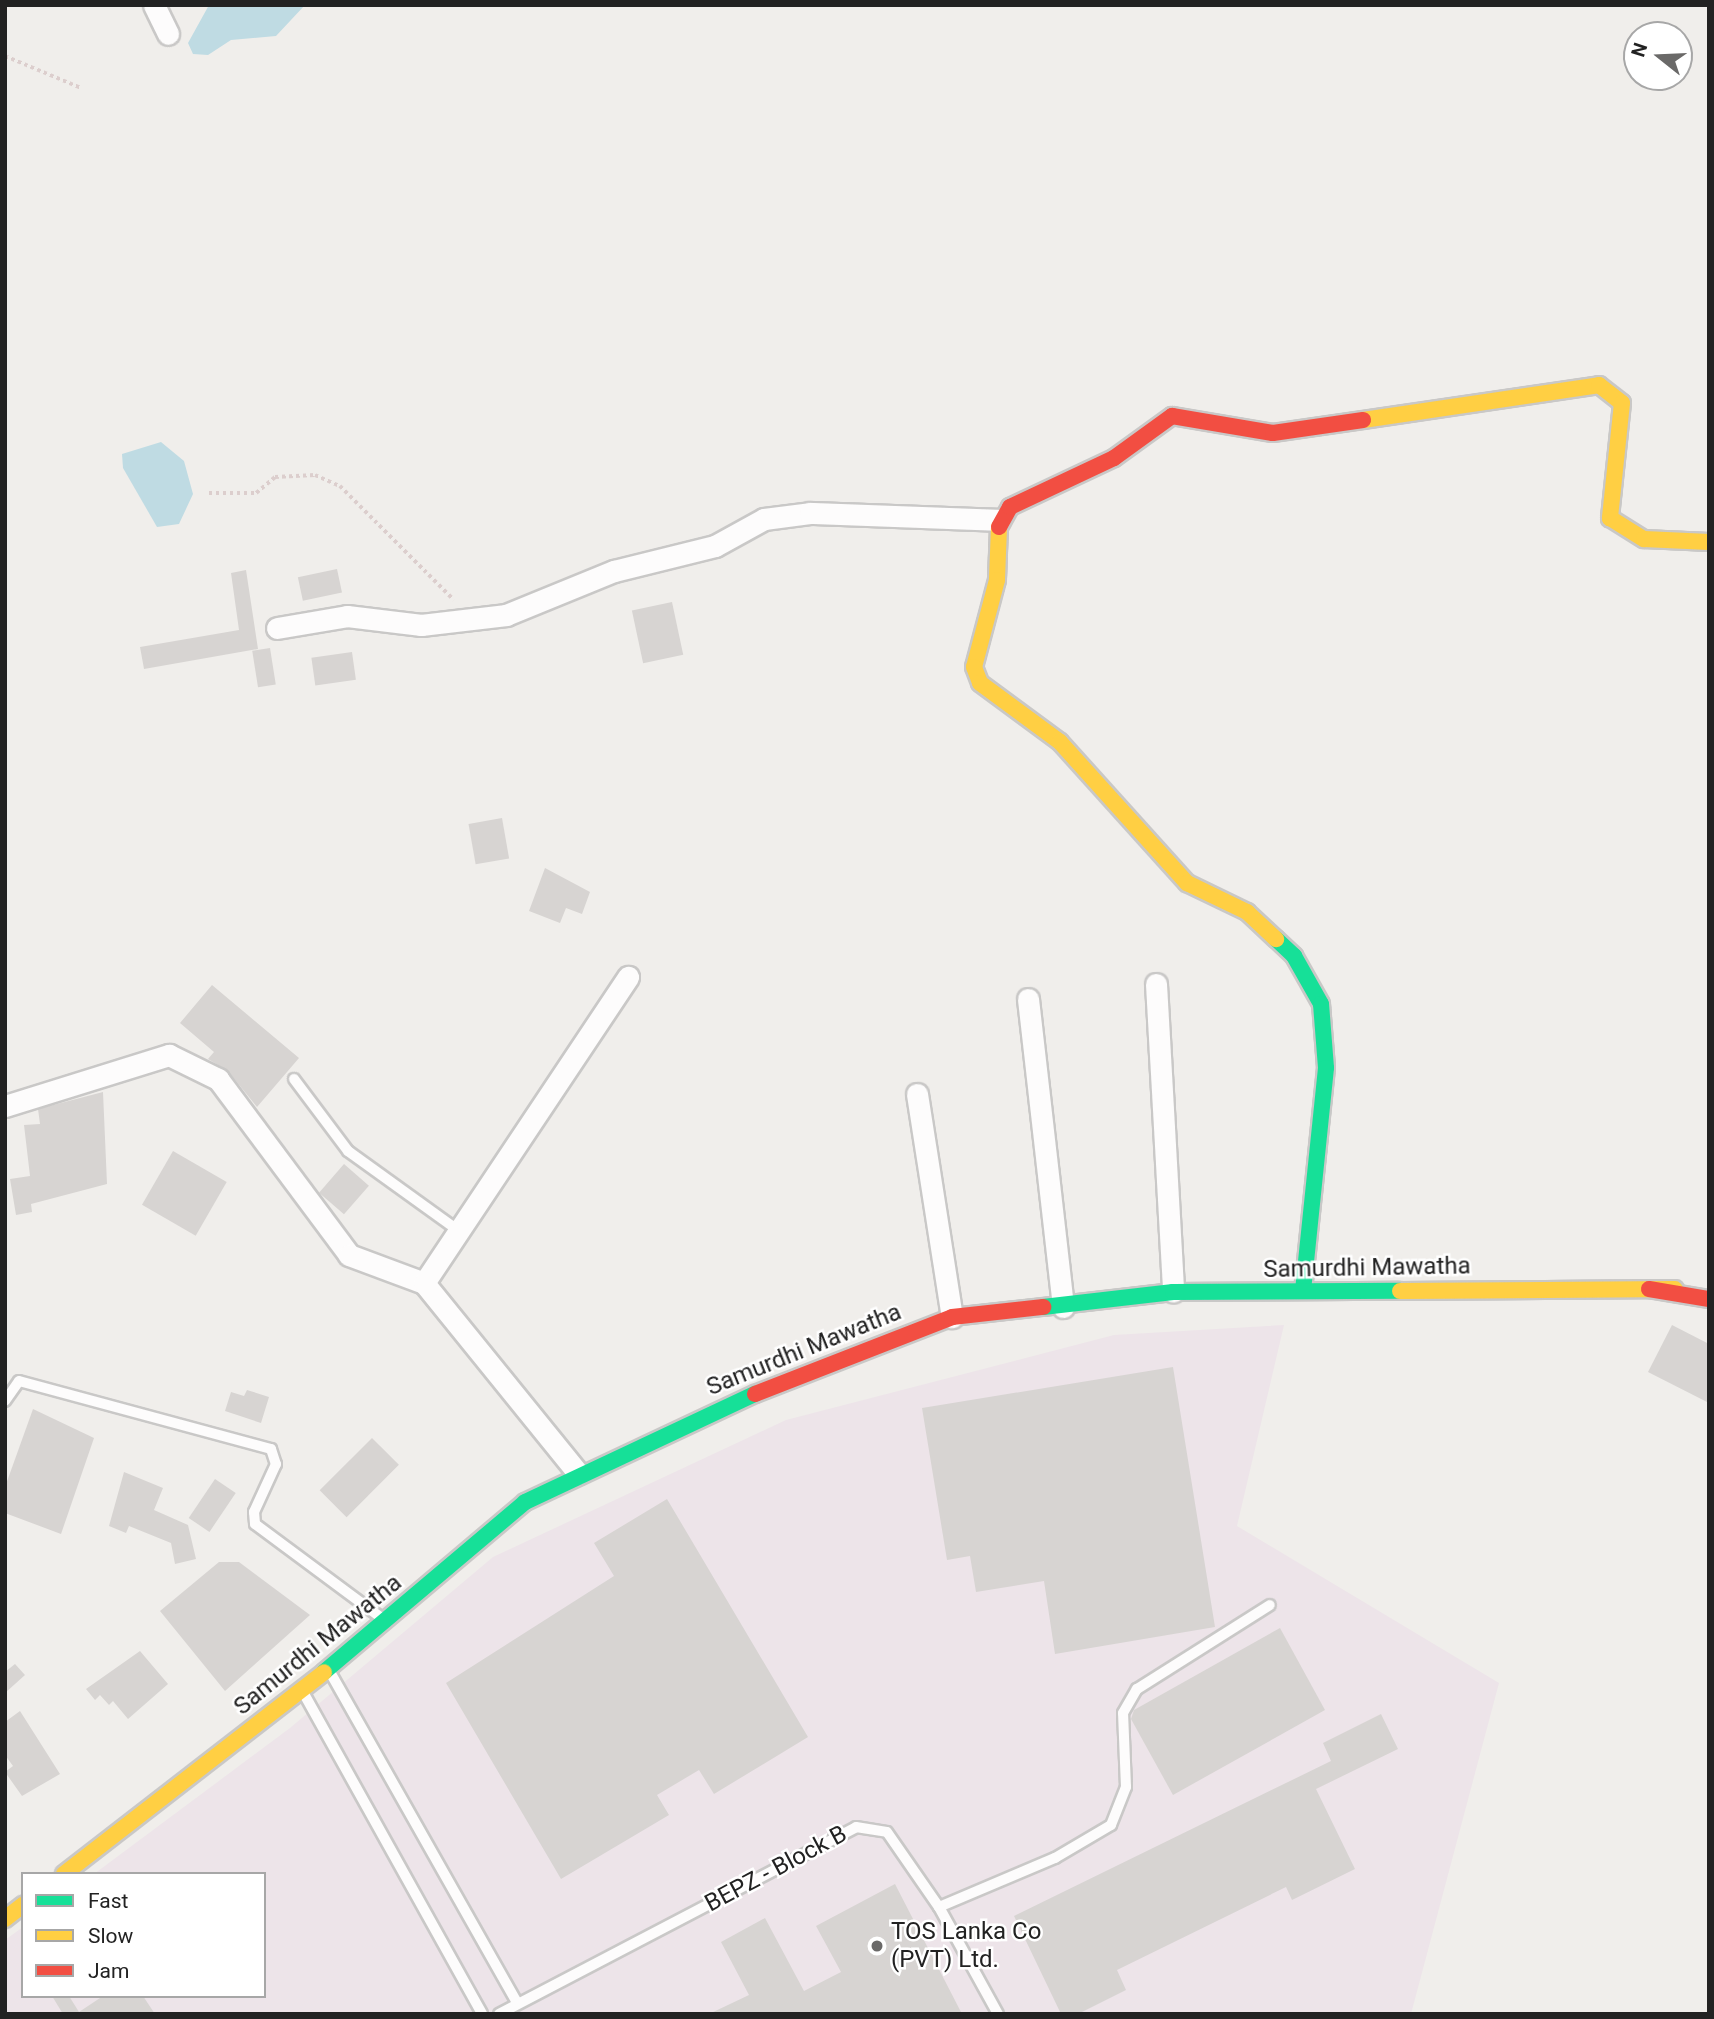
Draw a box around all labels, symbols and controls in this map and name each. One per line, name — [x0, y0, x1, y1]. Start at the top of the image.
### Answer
north arrow — [1623, 21, 1693, 91]
text: N — [1626, 40, 1652, 60]
street label: Samurdhi Mawatha — [1263, 1252, 1471, 1284]
street label: Samurdhi Mawatha — [703, 1298, 905, 1402]
street label: Samurdhi Mawatha — [228, 1569, 408, 1721]
street label: BEPZ - Block B — [700, 1820, 852, 1918]
legend — [21, 1872, 266, 1998]
text: Fast — [88, 1889, 128, 1913]
place label: TOS Lanka Co (PVT) Ltd. — [891, 1918, 1041, 1974]
text: Slow — [88, 1924, 133, 1948]
marker: TOS Lanka Co (PVT) Ltd. — [869, 1938, 885, 1954]
text: Jam — [88, 1959, 129, 1983]

